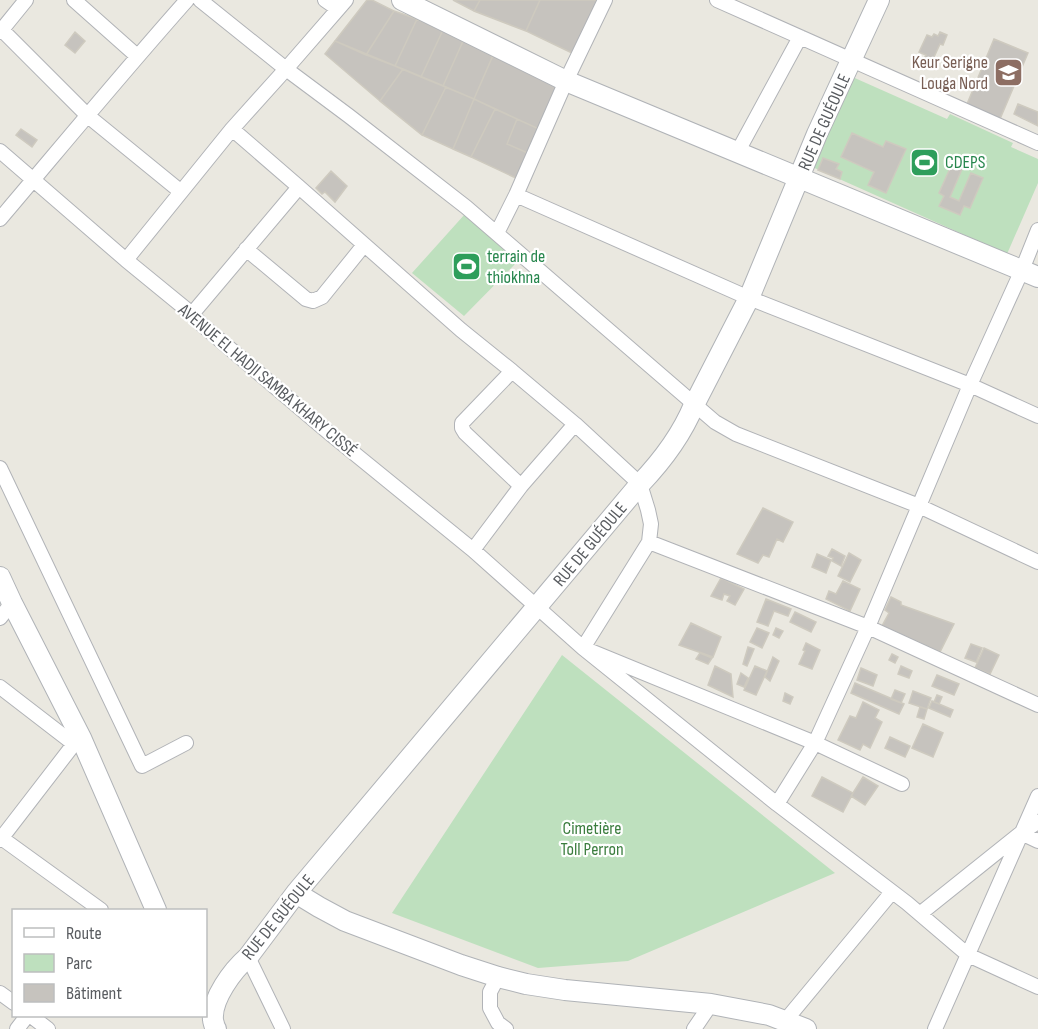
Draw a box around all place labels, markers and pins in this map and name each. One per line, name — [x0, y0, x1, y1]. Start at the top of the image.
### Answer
place label: Keur Serigne Louga Nord — [912, 52, 988, 94]
school or university icon: Keur Serigne Louga Nord — [993, 56, 1025, 88]
sports icon: CDEPS — [908, 146, 940, 178]
place label: CDEPS — [945, 152, 986, 173]
place label: terrain de thiokhna — [487, 246, 545, 288]
sports icon: terrain de thiokhna — [450, 250, 482, 282]

